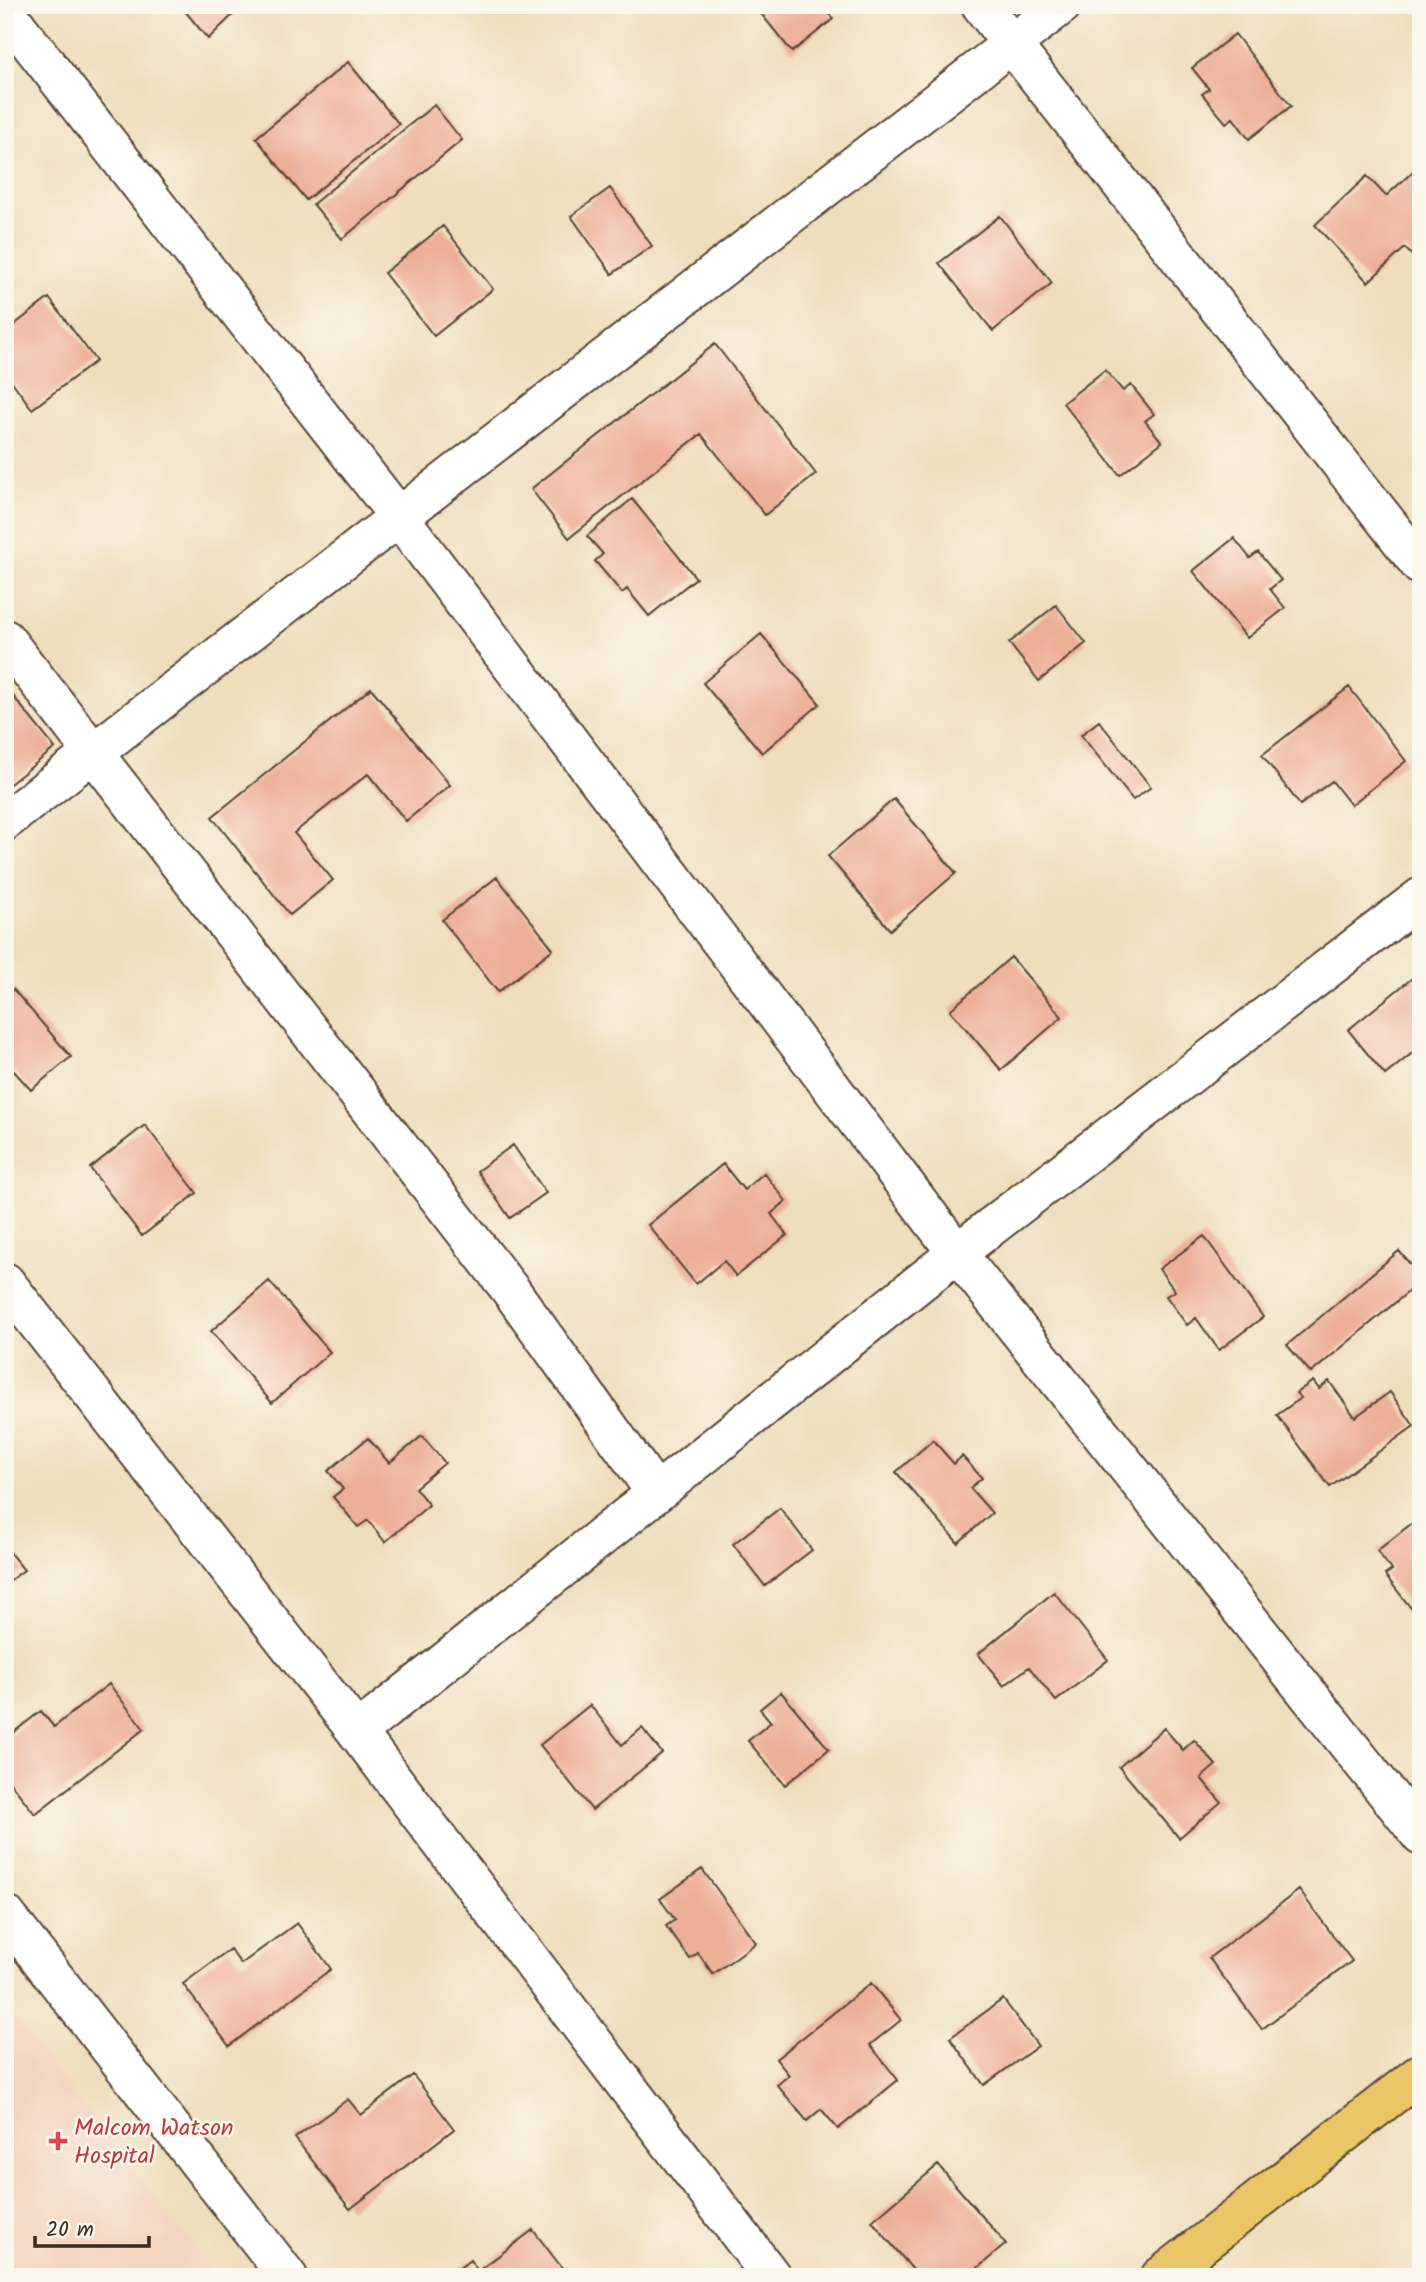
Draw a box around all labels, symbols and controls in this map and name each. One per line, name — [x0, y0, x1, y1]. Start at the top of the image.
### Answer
place label: Malcom Watson Hospital — [74, 2109, 234, 2176]
marker: Malcom Watson Hospital — [48, 2131, 68, 2151]
scale bar — [35, 2205, 149, 2249]
text: 20 m — [46, 2214, 94, 2247]

